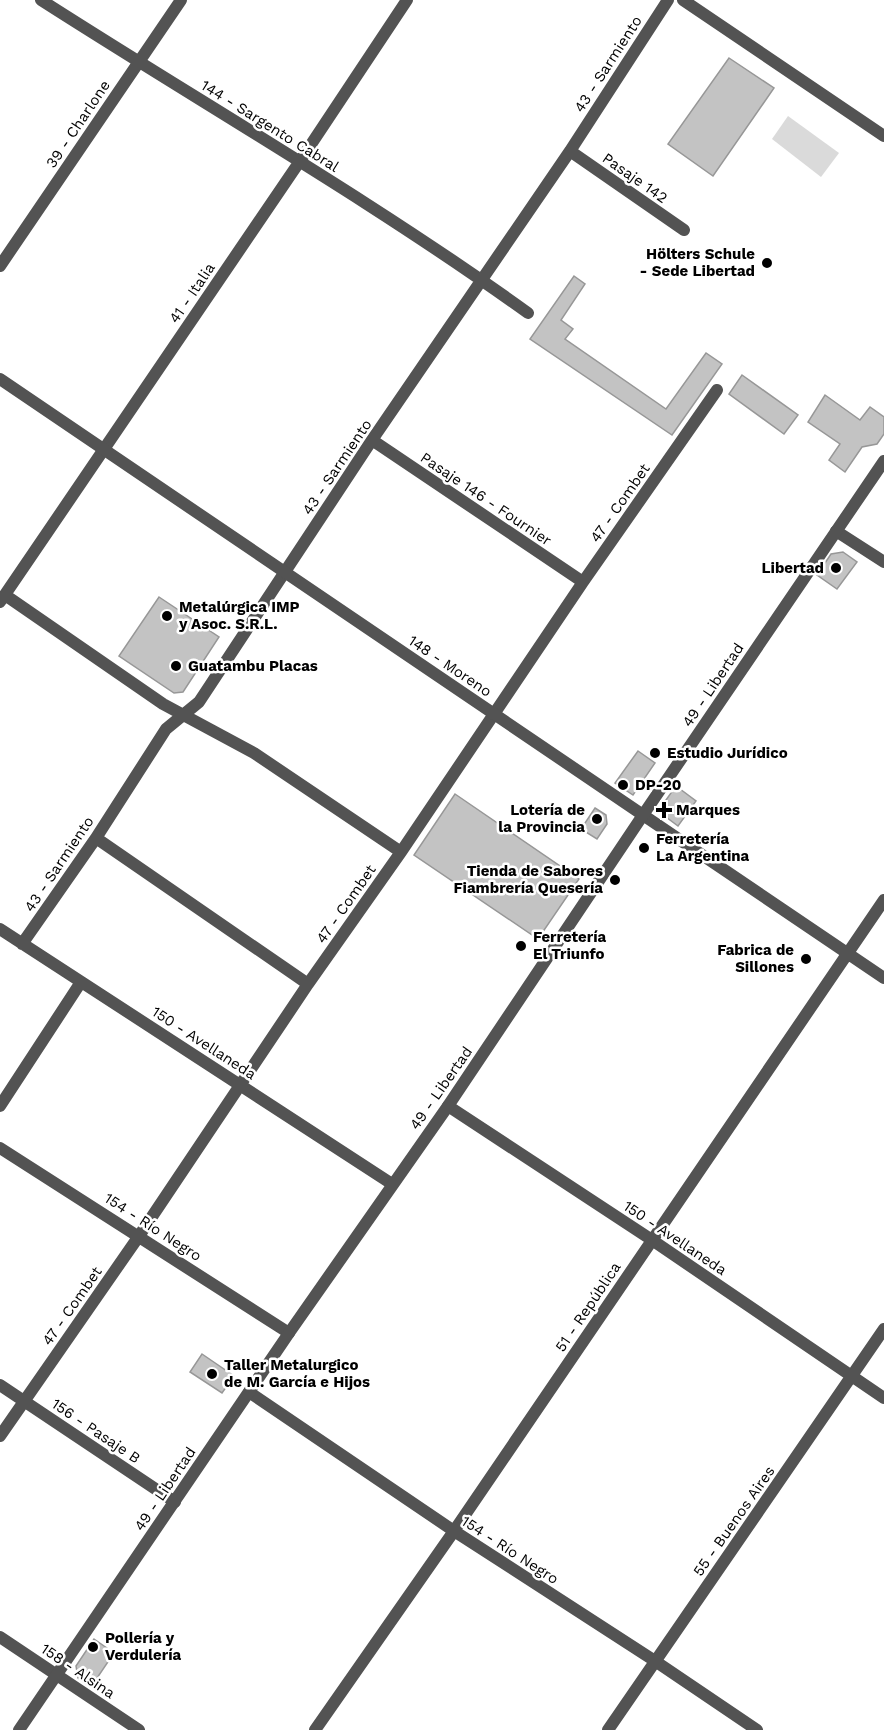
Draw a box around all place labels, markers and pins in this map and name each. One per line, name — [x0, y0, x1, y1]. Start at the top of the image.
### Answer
place label: Hölters Schule - Sede Libertad — [640, 245, 755, 280]
marker: Hölters Schule - Sede Libertad — [760, 256, 774, 270]
place label: Libertad — [762, 559, 824, 577]
marker: Libertad — [829, 561, 843, 575]
place label: Metalúrgica IMP y Asoc. S.R.L. — [178, 598, 300, 633]
marker: Metalúrgica IMP y Asoc. S.R.L. — [160, 609, 174, 623]
place label: Guatambu Placas — [188, 657, 318, 675]
marker: Guatambu Placas — [169, 659, 183, 673]
place label: Estudio Jurídico — [667, 744, 788, 762]
marker: Estudio Jurídico — [648, 746, 662, 760]
place label: DP-20 — [635, 776, 681, 794]
marker: DP-20 — [616, 778, 630, 792]
place label: Lotería de la Provincia — [498, 801, 585, 836]
place label: Marques — [676, 801, 740, 819]
marker: Marques — [657, 803, 671, 817]
marker: Lotería de la Provincia — [590, 812, 604, 826]
place label: Ferretería La Argentina — [656, 830, 750, 865]
marker: Ferretería La Argentina — [637, 841, 651, 855]
place label: Tienda de Sabores Fiambrería Quesería — [453, 862, 603, 897]
marker: Tienda de Sabores Fiambrería Quesería — [608, 873, 622, 887]
place label: Ferretería El Triunfo — [533, 928, 607, 963]
marker: Ferretería El Triunfo — [514, 939, 528, 953]
place label: Fabrica de Sillones — [717, 941, 794, 976]
marker: Fabrica de Sillones — [799, 952, 813, 966]
place label: Taller Metalurgico de M. García e Hijos — [224, 1356, 370, 1391]
marker: Taller Metalurgico de M. García e Hijos — [205, 1367, 219, 1381]
place label: Pollería y Verdulería — [105, 1629, 182, 1664]
marker: Pollería y Verdulería — [86, 1640, 100, 1654]

